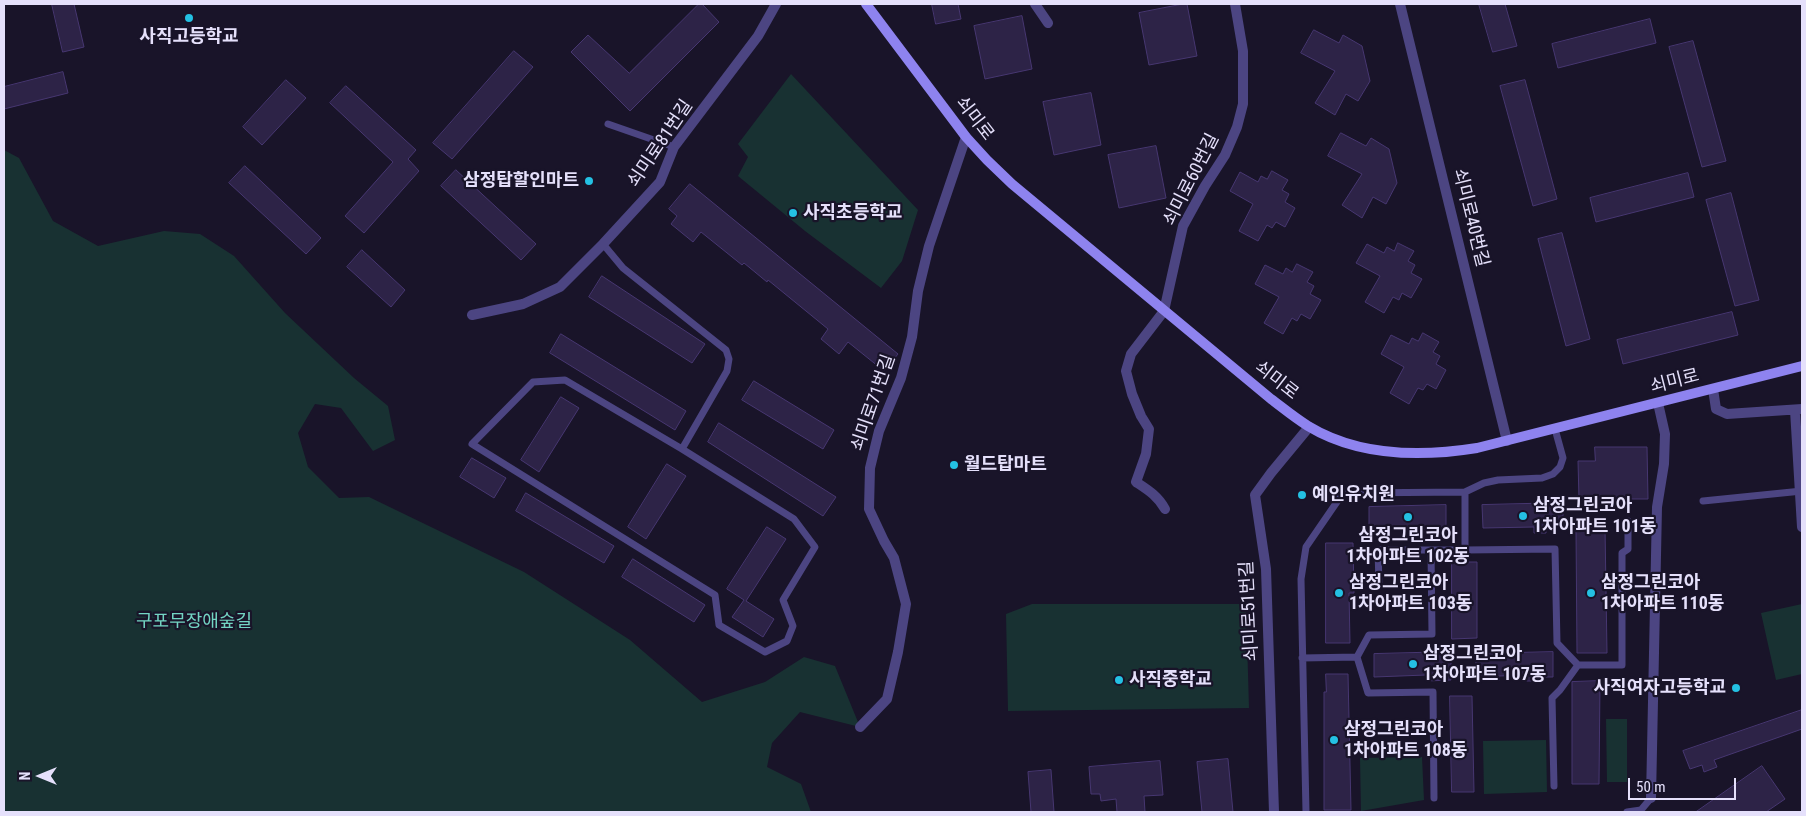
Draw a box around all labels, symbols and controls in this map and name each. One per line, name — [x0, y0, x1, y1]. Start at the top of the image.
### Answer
marker: 사직고등학교 — [183, 12, 195, 24]
place label: 사직고등학교 — [139, 26, 239, 48]
street label: 쇠미로 — [950, 93, 998, 145]
street label: 쇠미로81번길 — [624, 96, 698, 192]
street label: 쇠미로60번길 — [1160, 130, 1224, 230]
street label: 쇠미로40번길 — [1447, 167, 1493, 269]
place label: 삼정탑할인마트 — [463, 170, 579, 192]
marker: 삼정탑할인마트 — [583, 175, 595, 187]
place label: 사직초등학교 — [803, 202, 902, 224]
marker: 사직초등학교 — [787, 207, 799, 219]
street label: 쇠미로71번길 — [847, 352, 901, 454]
street label: 쇠미로 — [1250, 357, 1302, 405]
street label: 쇠미로 — [1648, 366, 1702, 398]
place label: 월드탑마트 — [964, 454, 1047, 476]
marker: 월드탑마트 — [948, 459, 960, 471]
place label: 예인유치원 — [1312, 484, 1395, 506]
marker: 예인유치원 — [1296, 489, 1308, 501]
place label: 삼정그린코아 1차아파트 101동 — [1533, 495, 1656, 538]
marker: 삼정그린코아 1차아파트 101동 — [1517, 510, 1529, 522]
marker: 삼정그린코아 1차아파트 102동 — [1402, 511, 1414, 523]
place label: 삼정그린코아 1차아파트 102동 — [1346, 525, 1470, 568]
street label: 쇠미로51번길 — [1237, 560, 1263, 662]
place label: 삼정그린코아 1차아파트 103동 — [1349, 572, 1472, 614]
place label: 삼정그린코아 1차아파트 110동 — [1601, 572, 1724, 614]
marker: 삼정그린코아 1차아파트 103동 — [1333, 587, 1345, 599]
marker: 삼정그린코아 1차아파트 110동 — [1585, 587, 1597, 599]
park label: 구포무장애숲길 — [136, 611, 252, 633]
place label: 삼정그린코아 1차아파트 107동 — [1423, 643, 1546, 686]
marker: 삼정그린코아 1차아파트 107동 — [1407, 658, 1419, 670]
place label: 사직중학교 — [1129, 669, 1212, 691]
marker: 사직중학교 — [1113, 674, 1125, 686]
place label: 사직여자고등학교 — [1594, 677, 1726, 699]
marker: 사직여자고등학교 — [1730, 682, 1742, 694]
place label: 삼정그린코아 1차아파트 108동 — [1344, 719, 1467, 762]
marker: 삼정그린코아 1차아파트 108동 — [1328, 734, 1340, 746]
north arrow — [15, 751, 65, 801]
scale bar — [1631, 768, 1738, 800]
text: N — [17, 772, 33, 780]
text: 50 m — [1636, 778, 1666, 796]

